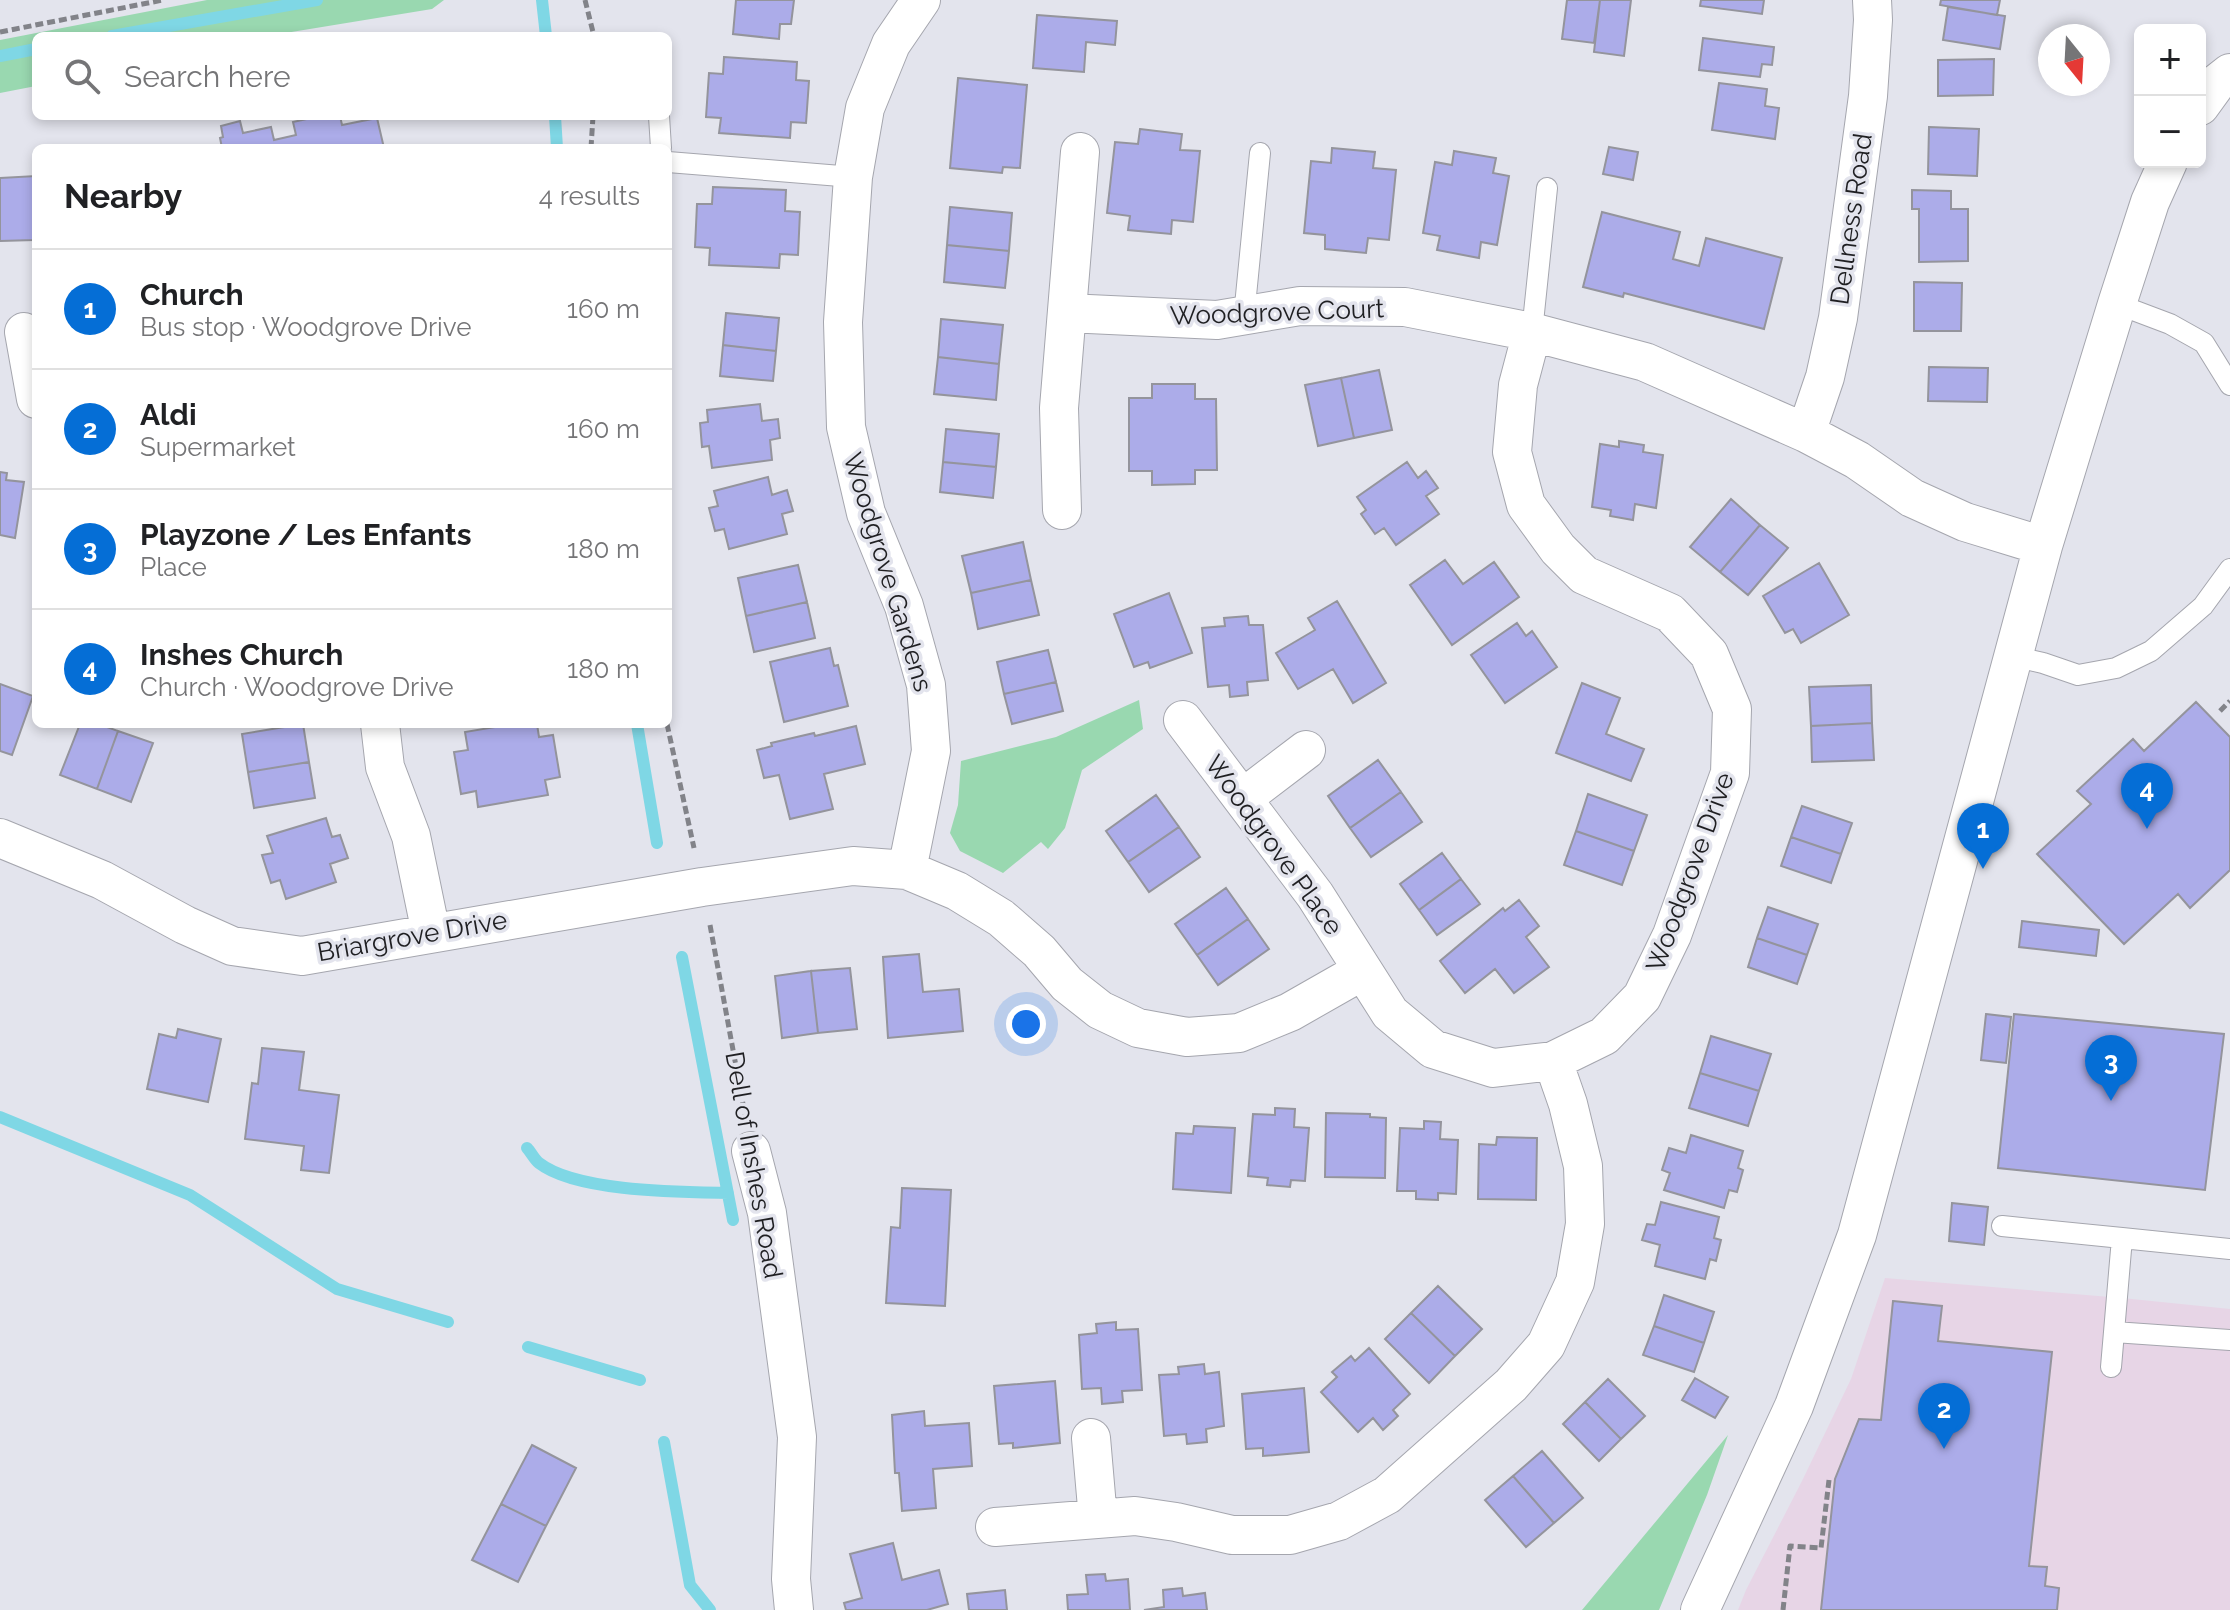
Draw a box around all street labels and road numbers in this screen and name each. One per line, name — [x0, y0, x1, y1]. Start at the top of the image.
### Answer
street label: Dellness Road — [1824, 131, 1878, 307]
street label: Woodgrove Court — [1169, 293, 1385, 331]
street label: Woodgrove Gardens — [837, 449, 939, 695]
street label: Woodgrove Place — [1199, 749, 1349, 941]
street label: Woodgrove Drive — [1640, 768, 1740, 976]
street label: Briargrove Drive — [315, 905, 509, 967]
street label: Dell of Inshes Road — [719, 1049, 789, 1281]

